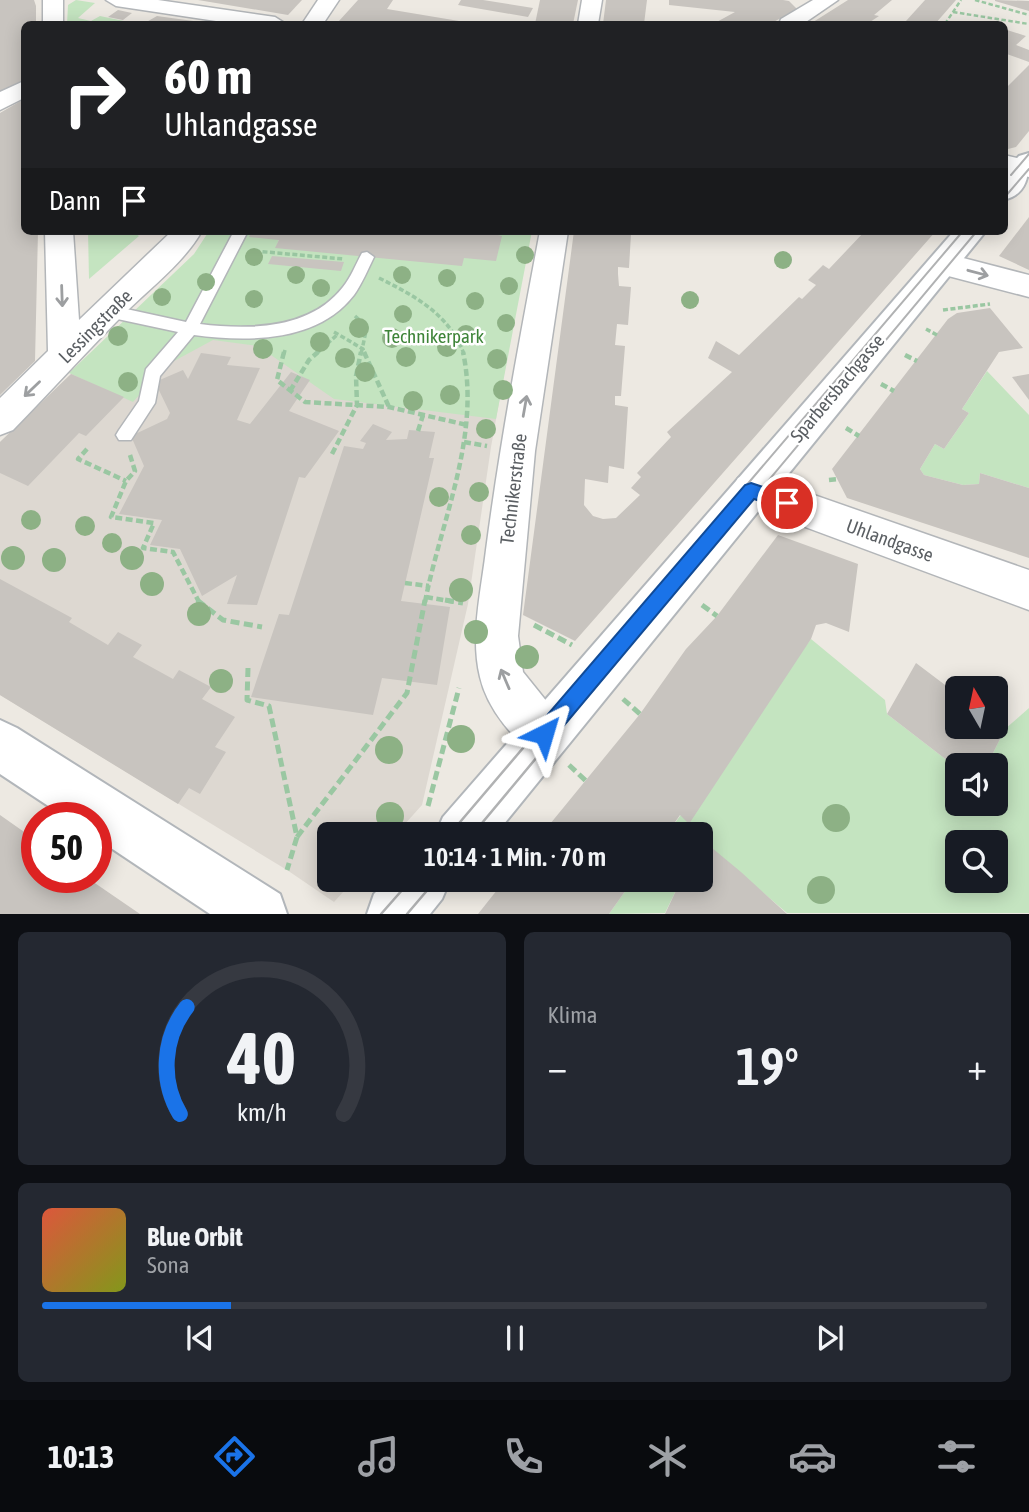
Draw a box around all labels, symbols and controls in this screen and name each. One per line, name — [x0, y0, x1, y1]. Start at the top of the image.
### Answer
text: 60 m — [164, 48, 252, 104]
icon: right — [49, 49, 140, 140]
text: Uhlandgasse — [164, 106, 318, 143]
icon: arrive — [115, 182, 153, 220]
text: Dann — [49, 186, 101, 216]
one-way arrow — [967, 267, 989, 280]
one-way arrow — [55, 284, 68, 307]
street label: Lessingstraße — [54, 285, 136, 367]
park label: Technikerpark — [384, 325, 484, 347]
street label: Sparbersbachgasse — [785, 330, 889, 446]
one-way arrow — [24, 380, 41, 397]
one-way arrow — [518, 395, 532, 418]
street label: Technikerstraße — [495, 432, 531, 546]
pin — [757, 473, 817, 533]
icon: arrive — [768, 484, 806, 522]
street label: Uhlandgasse — [843, 514, 937, 566]
one-way arrow — [498, 669, 511, 690]
north arrow — [945, 676, 1008, 738]
map controls — [945, 676, 1008, 893]
position arrow — [507, 697, 581, 771]
button: sound — [945, 753, 1008, 816]
speed limit sign: 50 — [21, 802, 112, 893]
button: search — [945, 830, 1008, 893]
text: 10:14 · 1 Min. · 70 m — [424, 842, 606, 872]
text: Klima — [548, 1002, 597, 1028]
text: 40 — [227, 1017, 296, 1100]
text: 19° — [736, 1036, 799, 1096]
text: − — [548, 1045, 567, 1088]
text: + — [967, 1045, 987, 1088]
text: km/h — [237, 1098, 287, 1126]
text: Blue Orbit — [147, 1222, 243, 1252]
text: Sona — [147, 1252, 189, 1278]
icon: previous — [181, 1319, 219, 1357]
icon: pause — [496, 1319, 534, 1357]
icon: next — [811, 1319, 849, 1357]
icon: directions — [210, 1432, 259, 1481]
icon: music — [354, 1432, 403, 1481]
icon: phone — [499, 1432, 548, 1481]
icon: climate — [643, 1432, 692, 1481]
icon: car — [788, 1432, 837, 1481]
icon: filters — [932, 1432, 981, 1481]
text: 10:13 — [48, 1438, 114, 1475]

